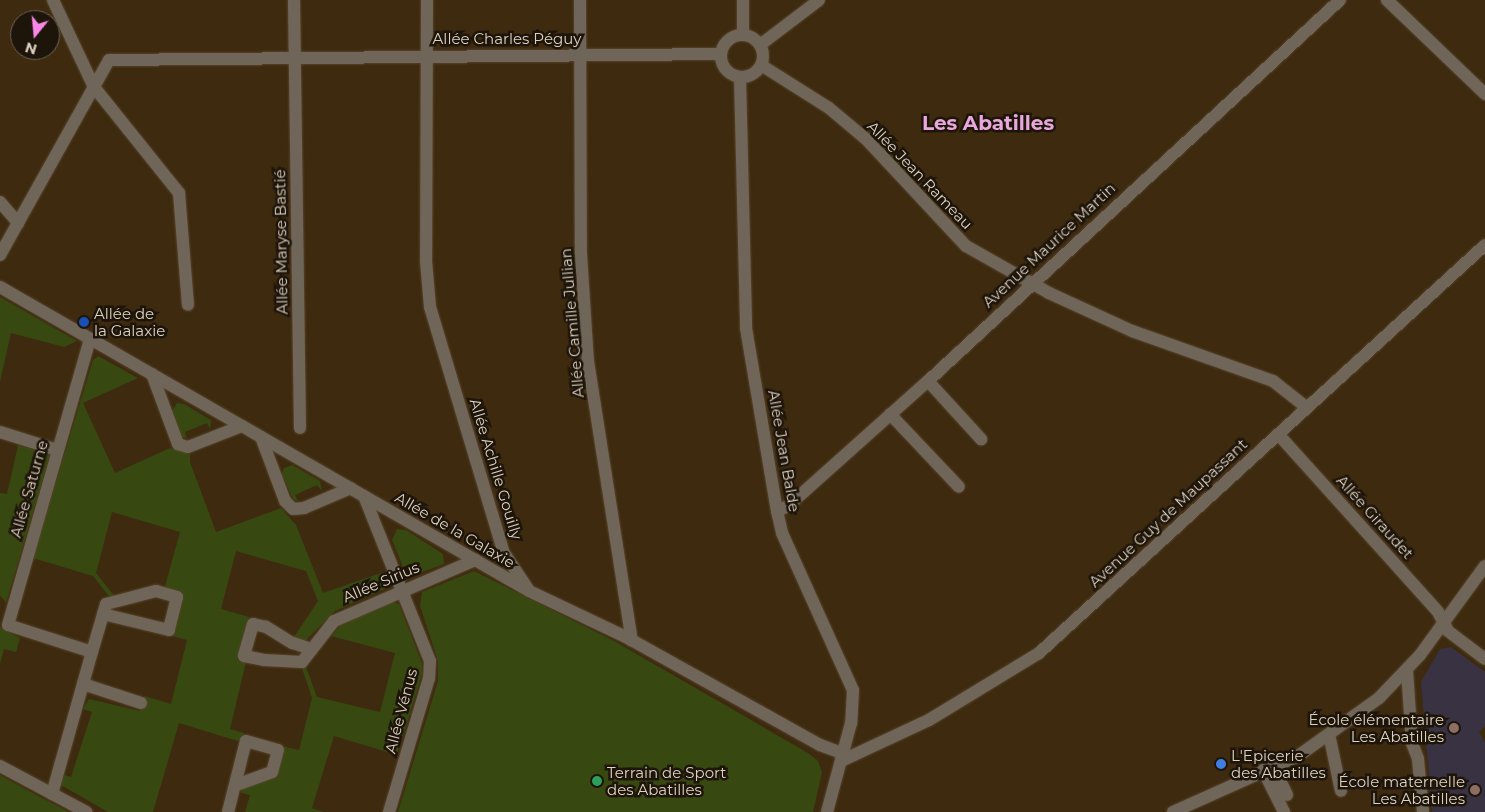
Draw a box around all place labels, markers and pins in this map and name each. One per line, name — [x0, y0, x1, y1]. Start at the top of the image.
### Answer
place label: Allée de la Galaxie — [94, 304, 165, 339]
marker: Allée de la Galaxie — [78, 316, 90, 328]
place label: École élémentaire Les Abatilles — [1309, 710, 1444, 745]
marker: École élémentaire Les Abatilles — [1448, 722, 1460, 734]
place label: L'Epicerie des Abatilles — [1231, 746, 1326, 781]
marker: L'Epicerie des Abatilles — [1215, 758, 1227, 770]
place label: Terrain de Sport des Abatilles — [607, 763, 726, 798]
place label: École maternelle Les Abatilles — [1338, 772, 1465, 807]
marker: Terrain de Sport des Abatilles — [591, 775, 603, 787]
marker: École maternelle Les Abatilles — [1469, 784, 1481, 796]

